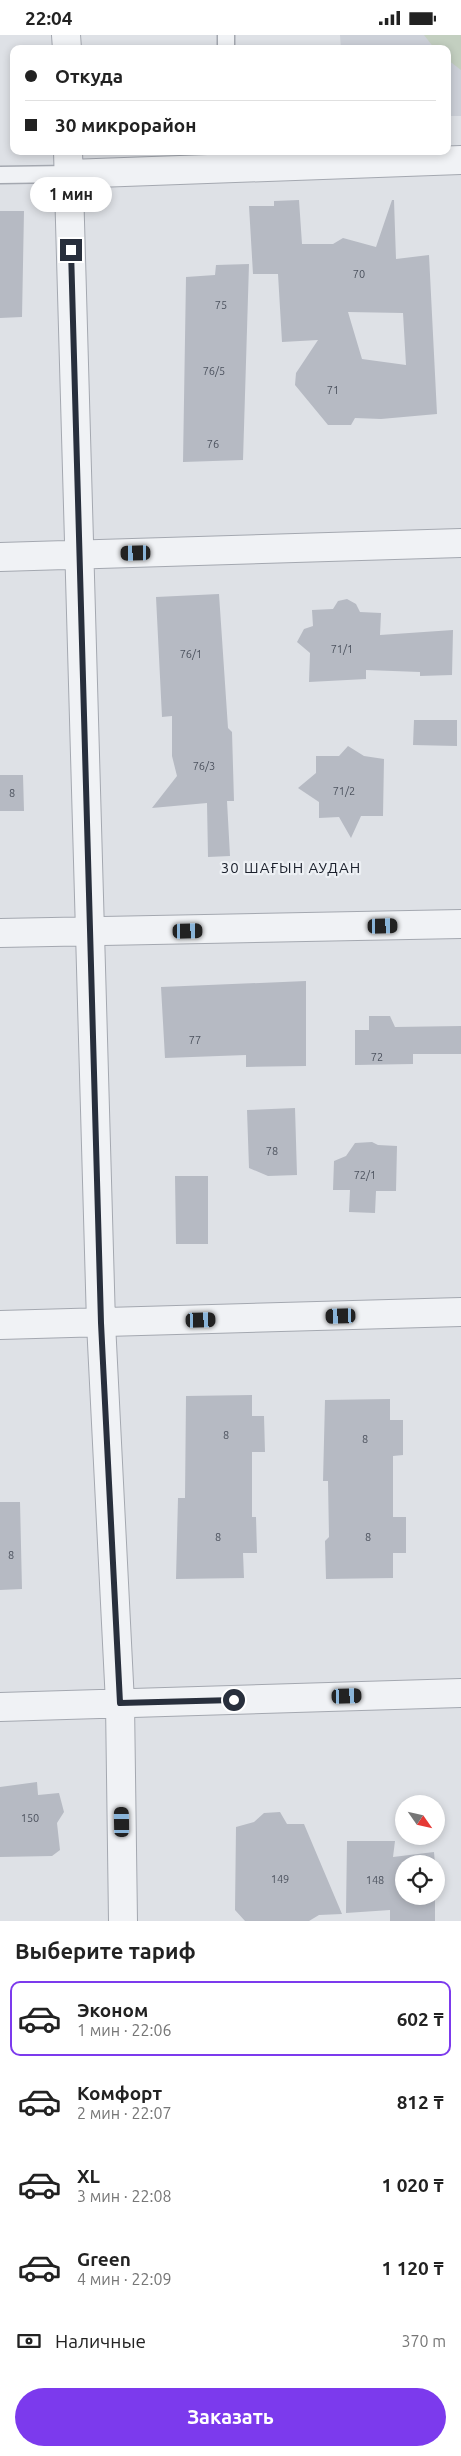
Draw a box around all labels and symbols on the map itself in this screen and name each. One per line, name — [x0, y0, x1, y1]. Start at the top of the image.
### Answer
callout: 1 мин — [30, 177, 112, 213]
route end — [60, 239, 82, 261]
house number: 70 — [353, 268, 365, 280]
house number: 75 — [215, 299, 227, 311]
house number: 76/5 — [203, 365, 225, 377]
house number: 71 — [327, 384, 339, 396]
house number: 76 — [207, 438, 219, 450]
car — [120, 545, 151, 561]
house number: 71/1 — [331, 643, 353, 655]
house number: 76/1 — [180, 648, 202, 660]
house number: 76/3 — [193, 760, 215, 772]
house number: 71/2 — [333, 785, 355, 797]
house number: 8 — [9, 787, 15, 799]
district label: 30 ШАҒЫН АУДАН — [221, 859, 361, 876]
car — [367, 918, 398, 934]
car — [172, 923, 203, 939]
house number: 77 — [189, 1034, 201, 1046]
house number: 72 — [371, 1051, 383, 1063]
house number: 78 — [266, 1145, 278, 1157]
house number: 72/1 — [354, 1169, 376, 1181]
car — [325, 1308, 356, 1324]
car — [185, 1312, 216, 1328]
house number: 8 — [223, 1429, 229, 1441]
house number: 8 — [362, 1433, 368, 1445]
house number: 8 — [215, 1531, 221, 1543]
house number: 8 — [365, 1531, 371, 1543]
house number: 8 — [8, 1549, 14, 1561]
car — [331, 1688, 362, 1704]
route start — [223, 1689, 245, 1711]
north arrow — [395, 1795, 445, 1845]
car — [114, 1807, 129, 1837]
house number: 150 — [21, 1812, 39, 1824]
house number: 149 — [271, 1873, 289, 1885]
house number: 148 — [366, 1874, 384, 1886]

